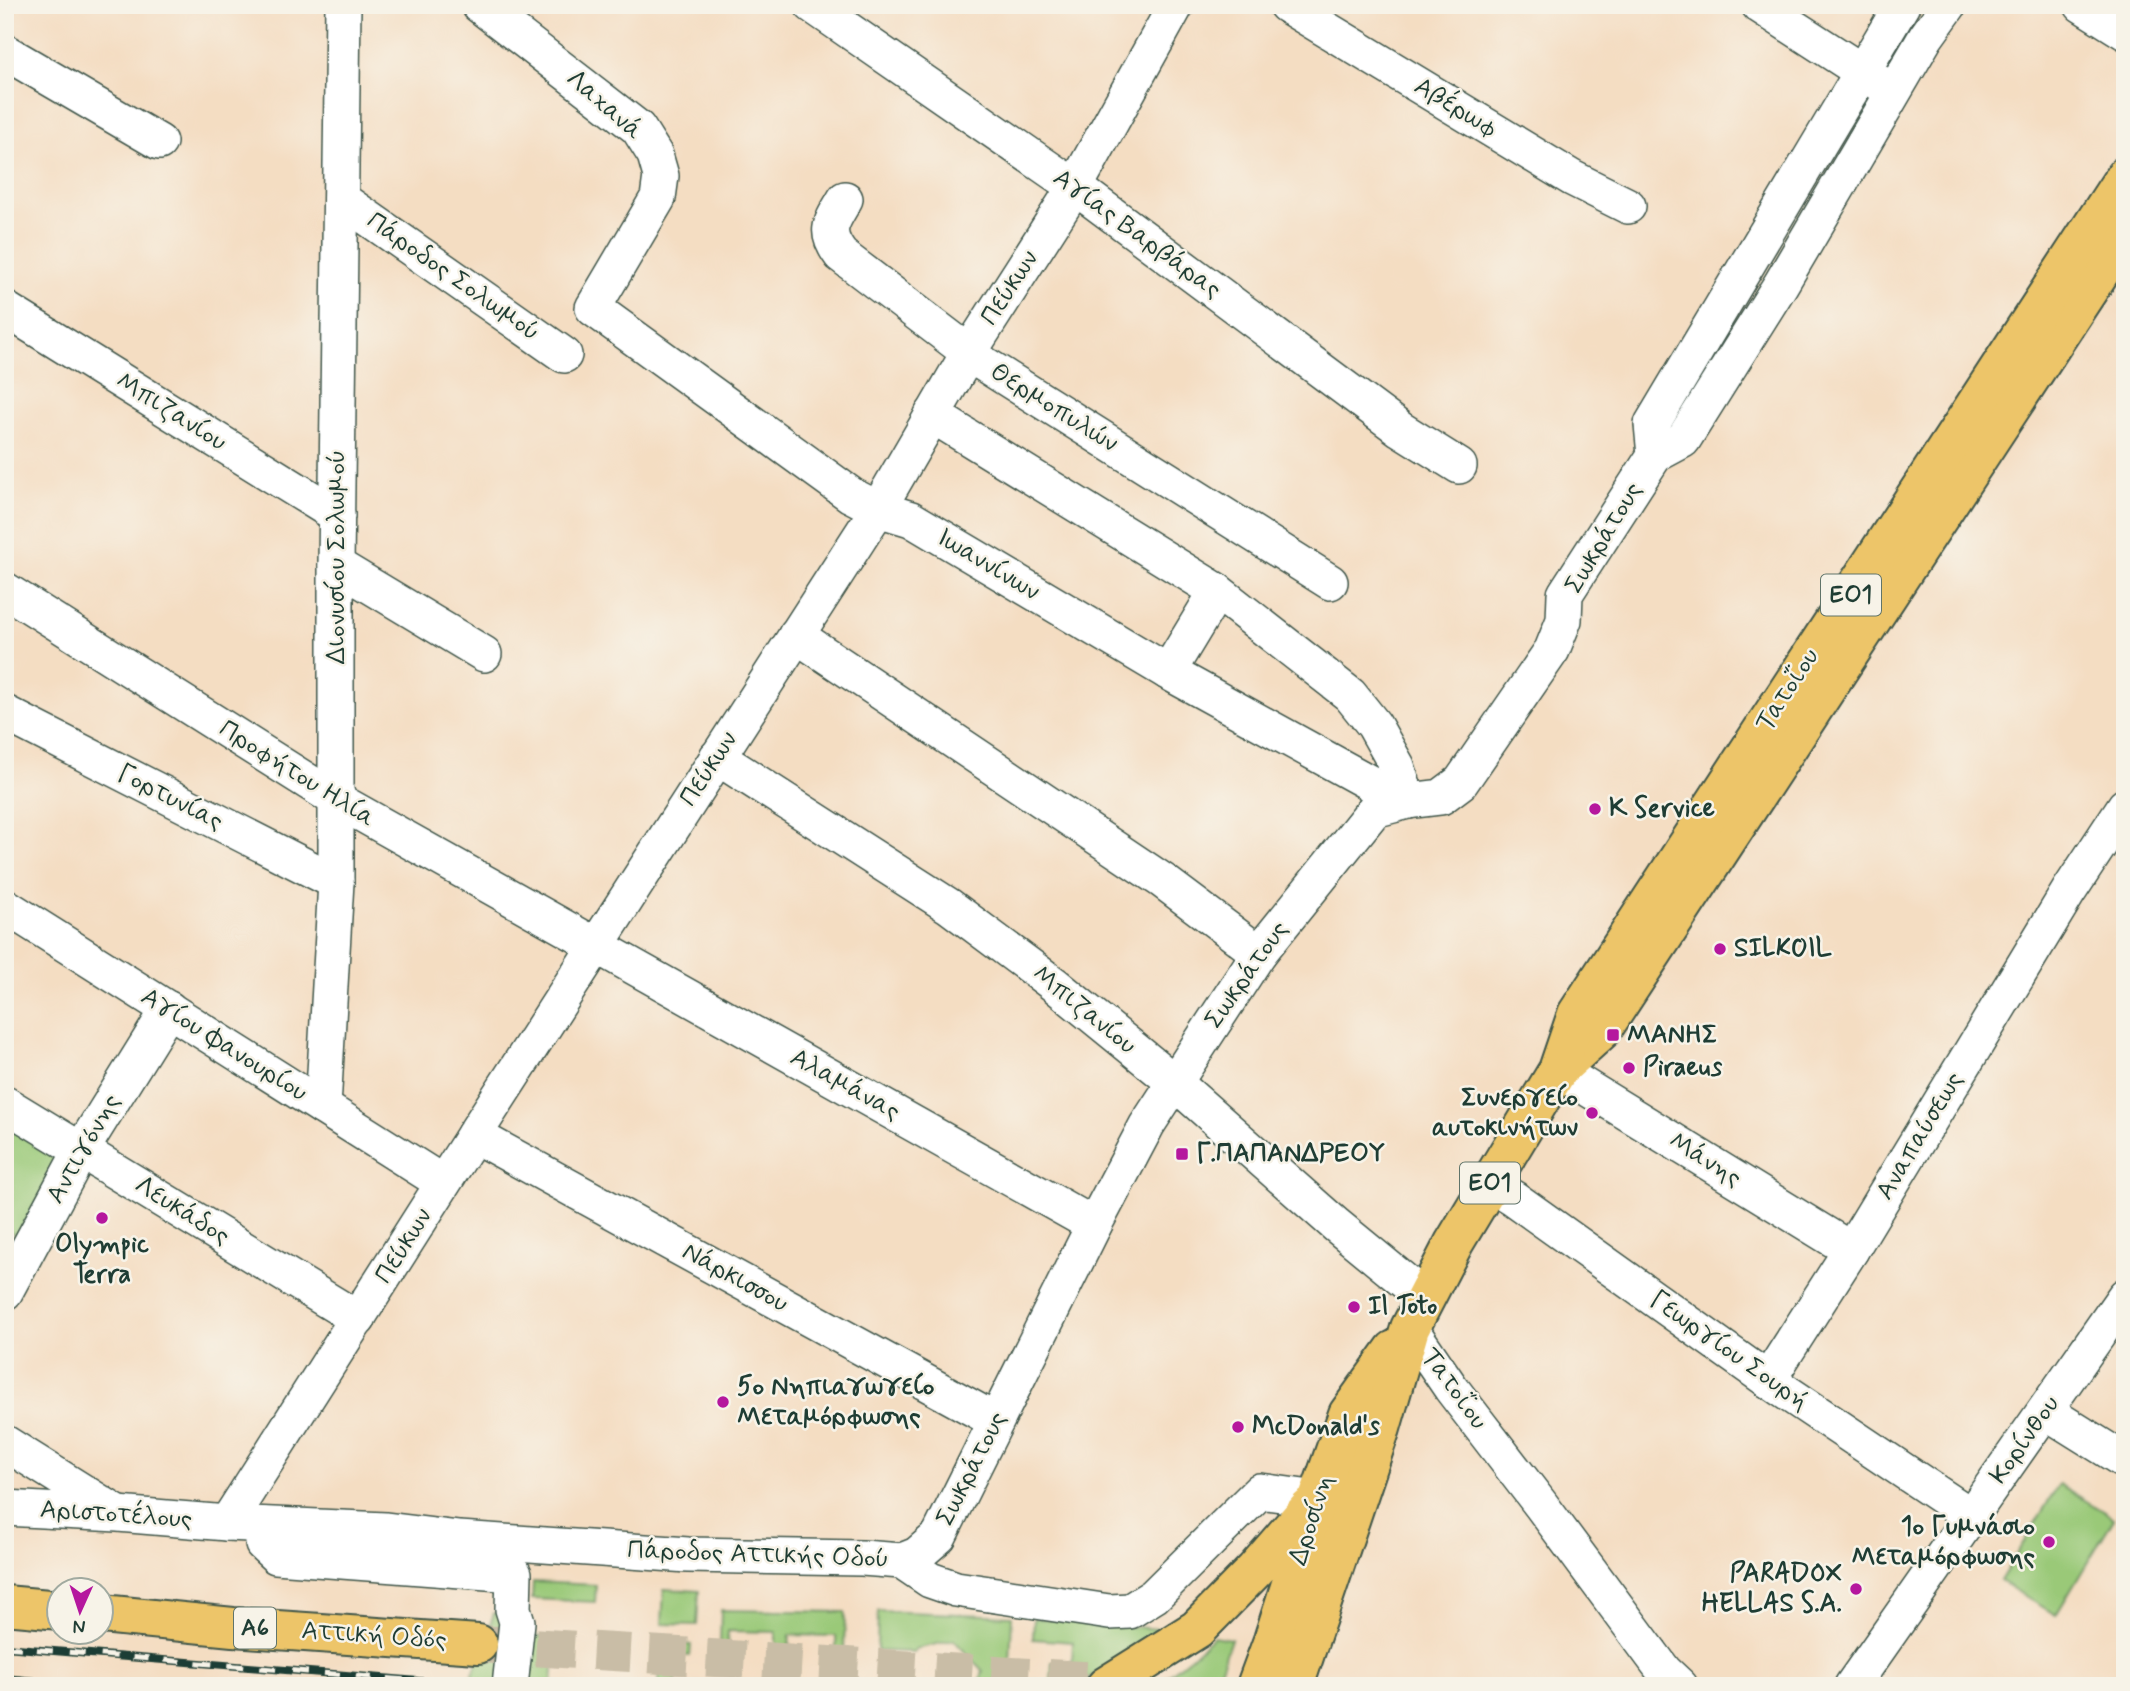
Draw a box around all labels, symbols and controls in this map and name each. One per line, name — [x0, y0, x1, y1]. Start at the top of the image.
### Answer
street label: Λαχανά — [558, 62, 650, 148]
street label: Αβέρωφ — [1408, 70, 1504, 146]
street label: Αγίας Βαρβάρας — [1046, 161, 1228, 307]
street label: Πάροδος Σολωμού — [360, 205, 546, 349]
street label: Πεύκων — [973, 244, 1047, 332]
street label: Θερμοπυλών — [984, 355, 1124, 461]
street label: Μπιζανίου — [109, 365, 233, 459]
street label: Διονυσίου Σολωμού — [320, 450, 354, 664]
street label: Σωκράτους — [1557, 476, 1651, 600]
street label: Ιωαννίνων — [930, 521, 1046, 609]
road number: ΕΟ1 — [1821, 574, 1881, 616]
street label: Τατοΐου — [1748, 642, 1828, 738]
street label: Προφήτου Ηλία — [212, 712, 382, 836]
street label: Πεύκων — [672, 725, 746, 813]
street label: Γορτυνίας — [111, 757, 229, 839]
place label: K Service — [1609, 792, 1715, 826]
marker: K Service — [1587, 801, 1603, 817]
street label: Σωκράτους — [1197, 914, 1297, 1036]
place label: SILKOIL — [1734, 932, 1833, 966]
marker: SILKOIL — [1712, 941, 1728, 957]
street label: Μπιζανίου — [1025, 958, 1143, 1062]
street label: Αγίου Φανουρίου — [134, 980, 314, 1110]
place label: ΜΑΝΗΣ — [1627, 1018, 1718, 1052]
marker: ΜΑΝΗΣ — [1605, 1027, 1621, 1043]
street label: Αλαμάνας — [784, 1041, 906, 1129]
place label: Piraeus — [1643, 1051, 1723, 1085]
marker: Piraeus — [1621, 1060, 1637, 1076]
street label: Αναπαύσεως — [1868, 1066, 1972, 1206]
place label: Συνεργείο αυτοκινήτων — [1432, 1081, 1579, 1145]
street label: Αντιγόνης — [39, 1088, 129, 1210]
marker: Συνεργείο αυτοκινήτων — [1584, 1105, 1600, 1121]
street label: Μάνης — [1662, 1124, 1748, 1196]
place label: Γ.ΠΑΠΑΝΔΡΕΟΥ — [1196, 1137, 1385, 1171]
marker: Γ.ΠΑΠΑΝΔΡΕΟΥ — [1174, 1146, 1190, 1162]
road number: ΕΟ1 — [1460, 1162, 1520, 1204]
street label: Λευκάδος — [128, 1168, 236, 1254]
street label: Πεύκων — [368, 1202, 440, 1290]
marker: Olympic Terra — [94, 1210, 110, 1226]
place label: Olympic Terra — [55, 1228, 149, 1292]
street label: Νάρκισσου — [676, 1235, 794, 1321]
street label: Γεωργίου Σουρή — [1643, 1283, 1815, 1419]
place label: Il Toto — [1368, 1290, 1437, 1324]
marker: Il Toto — [1346, 1299, 1362, 1315]
street label: Τατοΐου — [1413, 1341, 1495, 1437]
place label: 5ο Νηπιαγωγείο Μεταμόρφωσης — [737, 1370, 935, 1434]
street label: Κορίνθου — [1982, 1389, 2068, 1491]
marker: 5ο Νηπιαγωγείο Μεταμόρφωσης — [715, 1394, 731, 1410]
street label: Σωκράτους — [929, 1406, 1015, 1532]
place label: McDonald's — [1252, 1410, 1380, 1444]
marker: McDonald's — [1230, 1419, 1246, 1435]
street label: Δροσίνη — [1281, 1470, 1343, 1570]
street label: Αριστοτέλους — [39, 1493, 193, 1537]
place label: 1ο Γυμνάσιο Μεταμόρφωσης — [1851, 1510, 2035, 1574]
street label: Πάροδος Αττικής Οδού — [627, 1533, 889, 1577]
marker: 1ο Γυμνάσιο Μεταμόρφωσης — [2041, 1534, 2057, 1550]
place label: PARADOX HELLAS S.A. — [1702, 1557, 1843, 1621]
north arrow — [46, 1576, 116, 1646]
marker: PARADOX HELLAS S.A. — [1848, 1581, 1864, 1597]
road number: Α6 — [234, 1608, 276, 1648]
text: N — [72, 1614, 86, 1639]
street label: Αττική Οδός — [300, 1614, 448, 1658]

